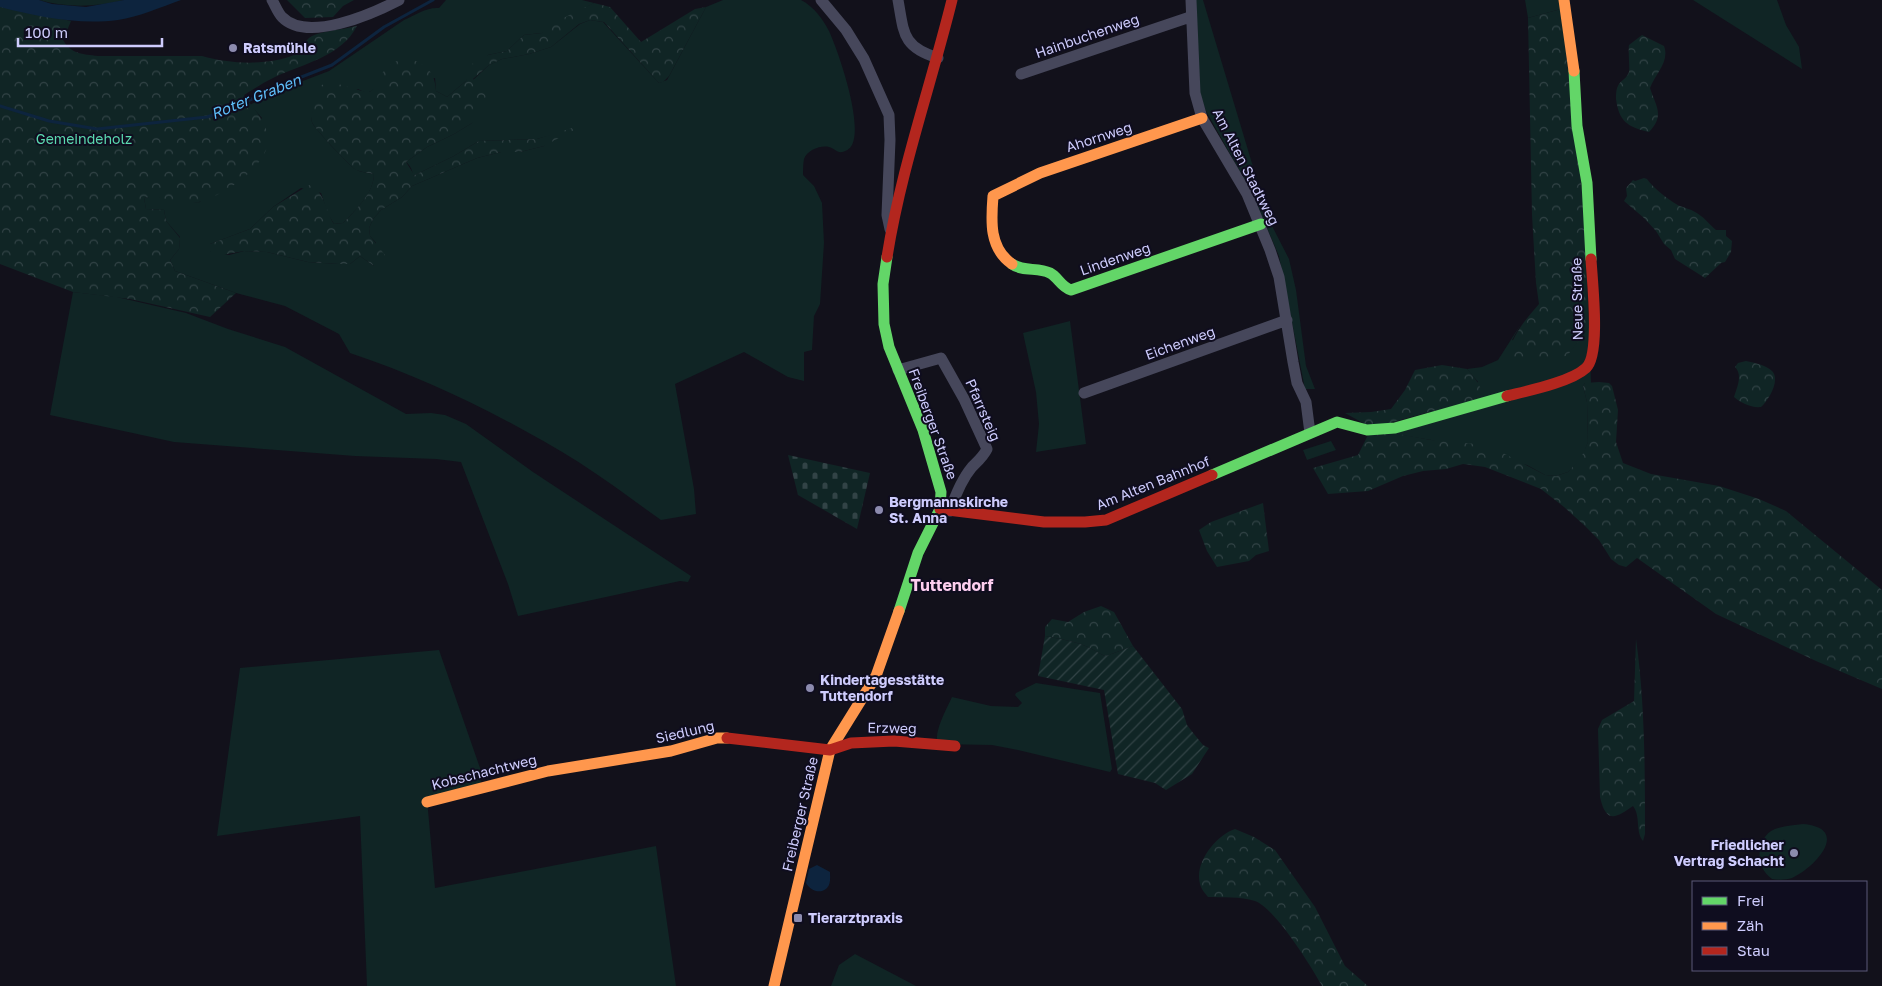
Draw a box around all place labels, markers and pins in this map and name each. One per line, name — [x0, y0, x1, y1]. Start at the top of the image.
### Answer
place label: Ratsmühle — [243, 39, 316, 56]
marker: Ratsmühle — [227, 42, 239, 54]
place label: Bergmannskirche St. Anna — [889, 493, 1008, 526]
marker: Bergmannskirche St. Anna — [873, 504, 885, 516]
place label: Kindertagesstätte Tuttendorf — [820, 671, 944, 704]
marker: Kindertagesstätte Tuttendorf — [804, 682, 816, 694]
place label: Friedlicher Vertrag Schacht — [1674, 836, 1785, 869]
marker: Friedlicher Vertrag Schacht — [1788, 847, 1800, 859]
place label: Tierarztpraxis — [808, 909, 903, 926]
marker: Tierarztpraxis — [792, 912, 804, 924]

